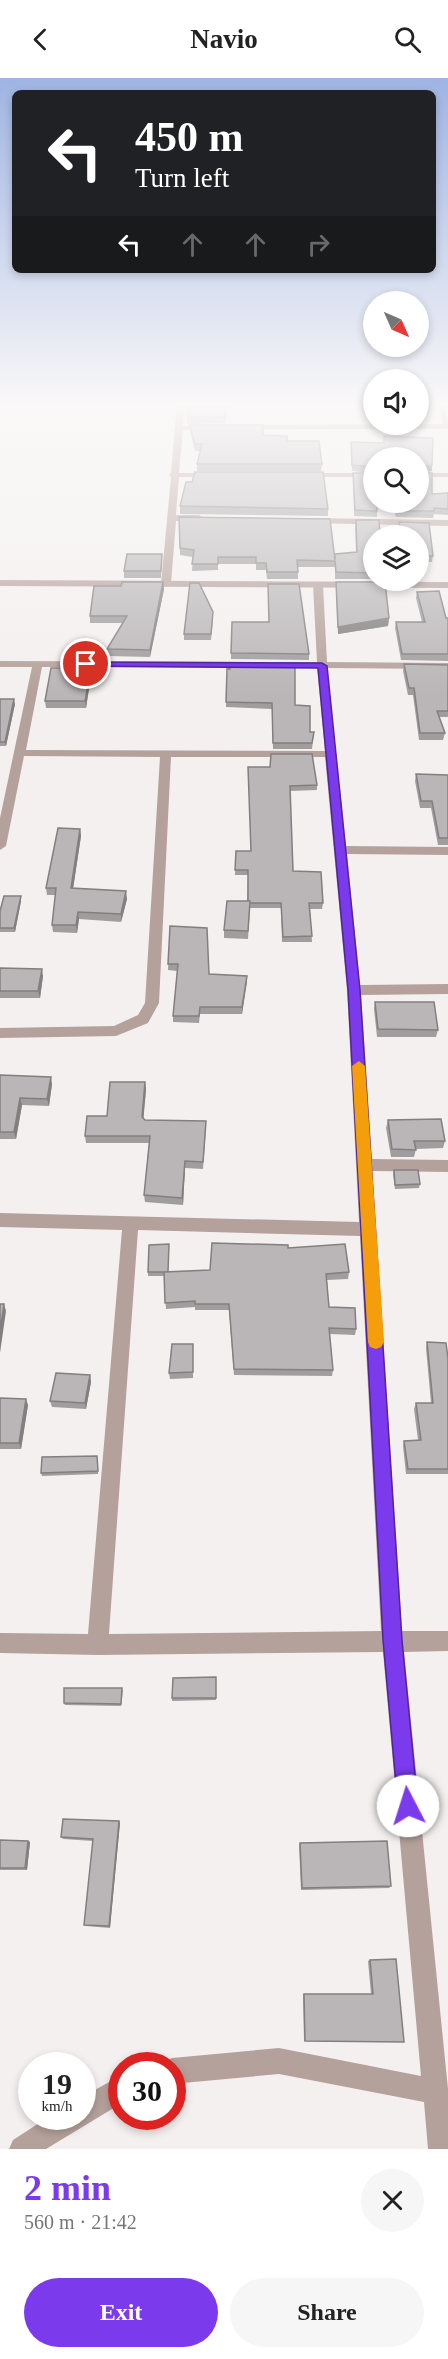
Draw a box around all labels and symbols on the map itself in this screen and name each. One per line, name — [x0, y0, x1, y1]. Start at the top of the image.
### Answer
north arrow — [363, 291, 429, 357]
pin — [60, 638, 111, 689]
position arrow — [376, 1774, 440, 1838]
speed limit sign: 30 — [108, 2052, 186, 2130]

